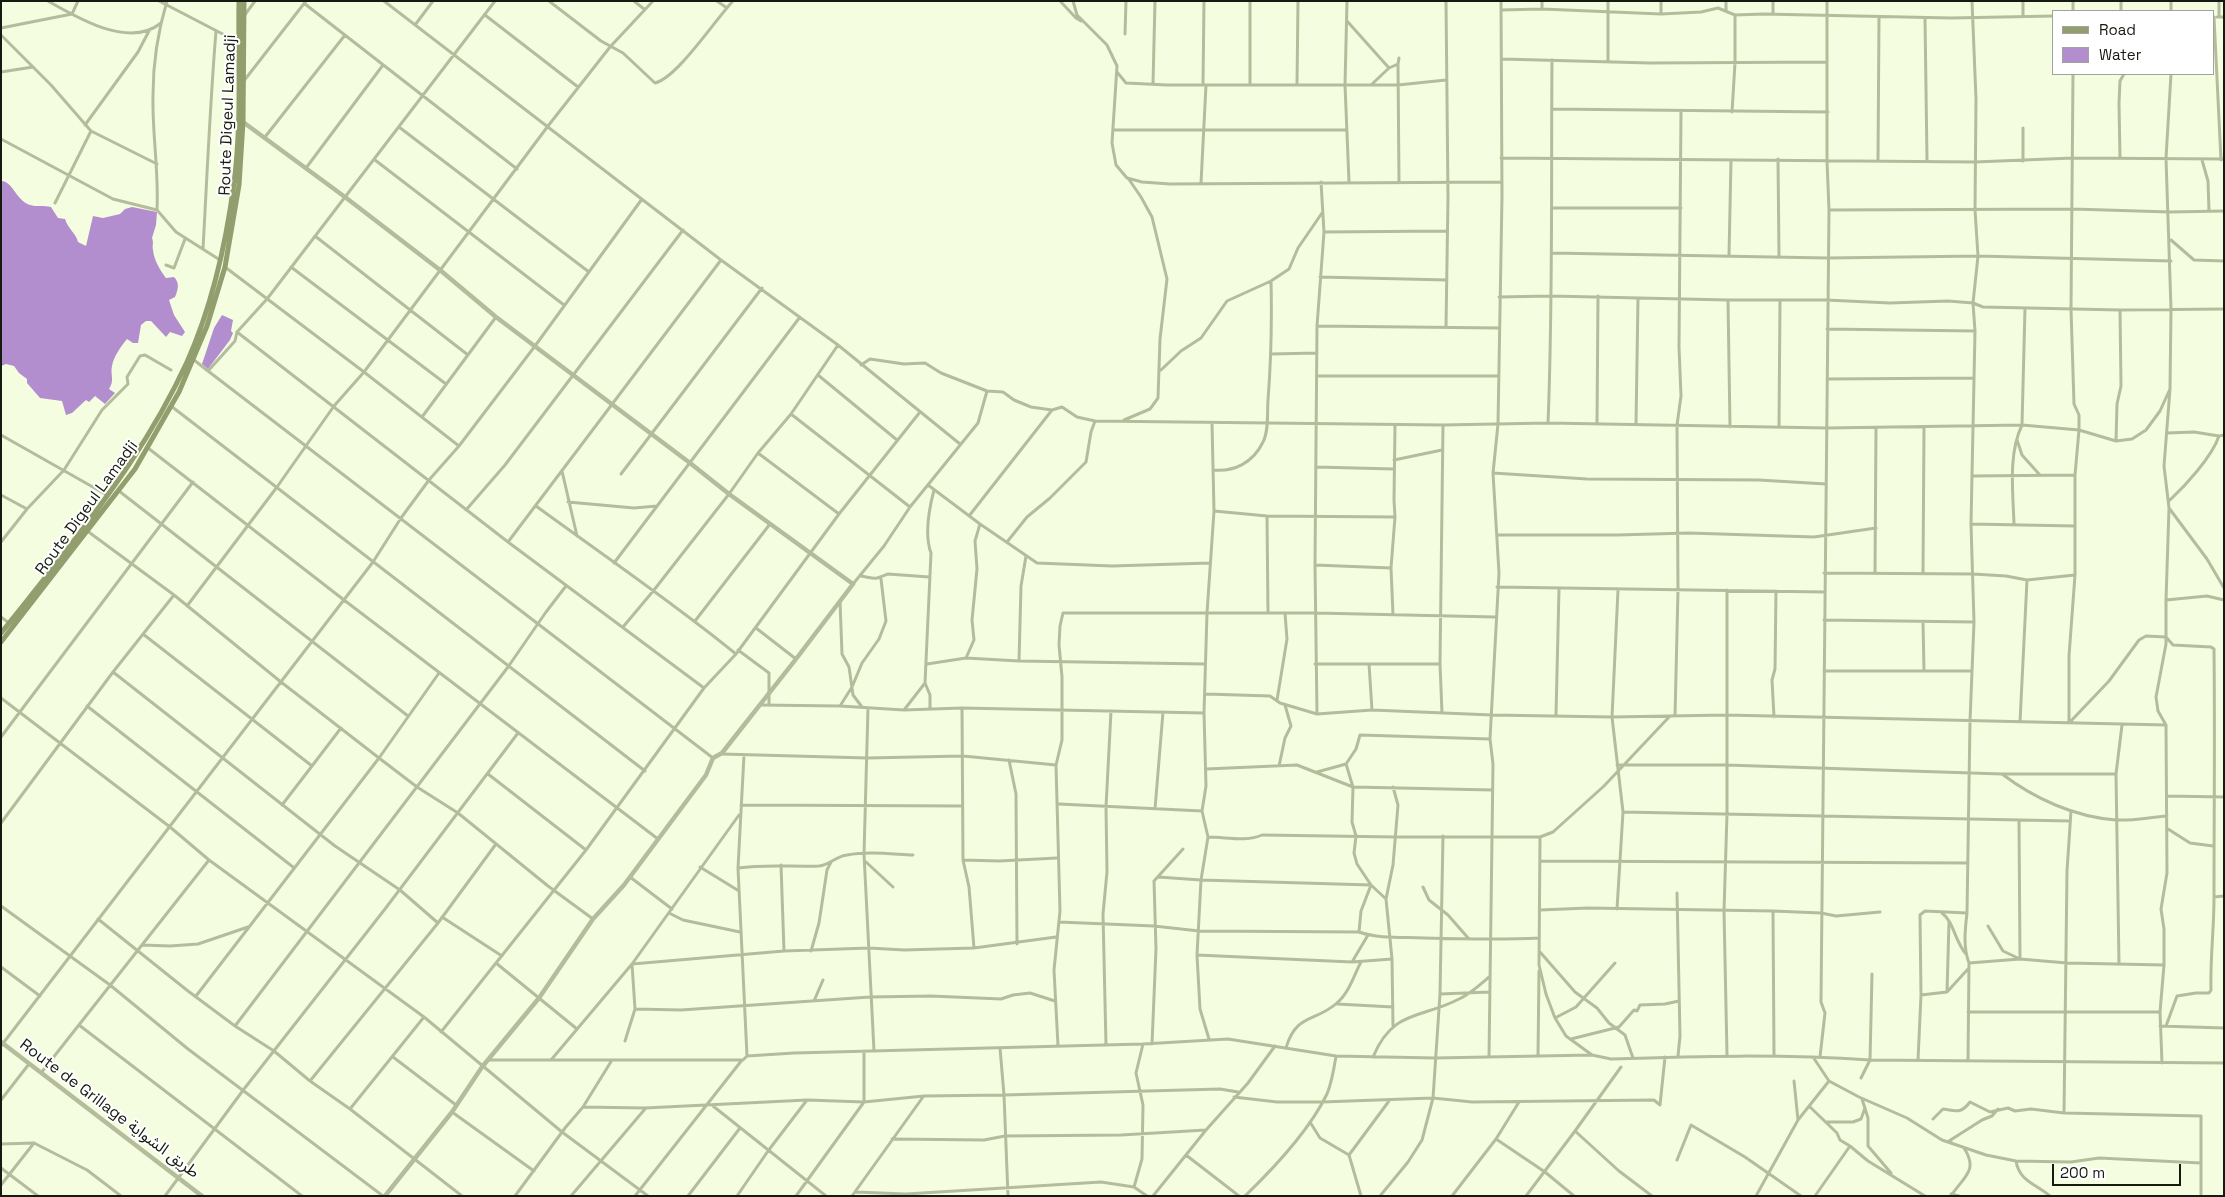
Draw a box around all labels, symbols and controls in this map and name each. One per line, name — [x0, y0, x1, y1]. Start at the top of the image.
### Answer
legend — [2052, 10, 2215, 75]
text: Road — [2099, 20, 2136, 39]
street label: Route Digeul Lamadji — [216, 34, 240, 196]
text: Water — [2099, 45, 2141, 64]
street label: Route Digeul Lamadji — [32, 437, 142, 579]
street label: Route de Grillage طريق الشواية — [16, 1035, 202, 1183]
scale bar — [2055, 1154, 2184, 1186]
text: 200 m — [2060, 1163, 2105, 1182]

